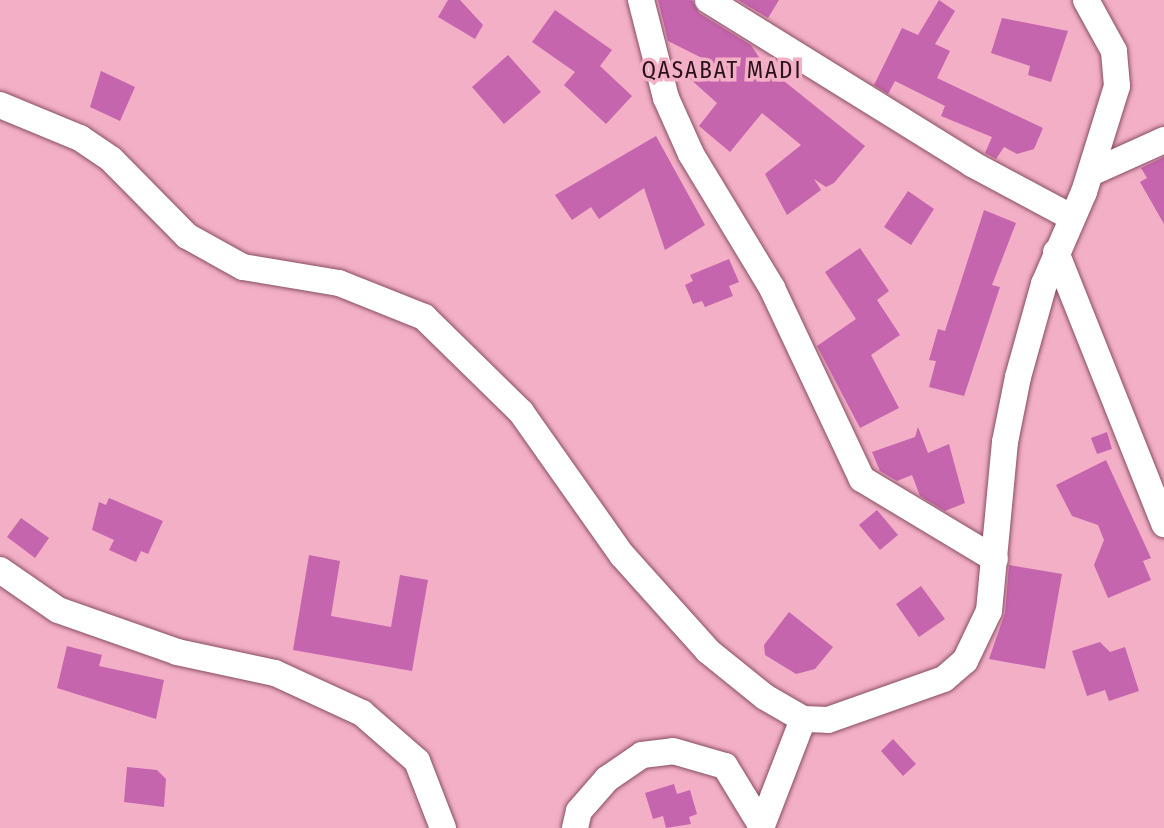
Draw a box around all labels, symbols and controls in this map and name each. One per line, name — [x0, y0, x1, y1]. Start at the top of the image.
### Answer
district label: QASABAT MADI — [643, 56, 801, 84]

